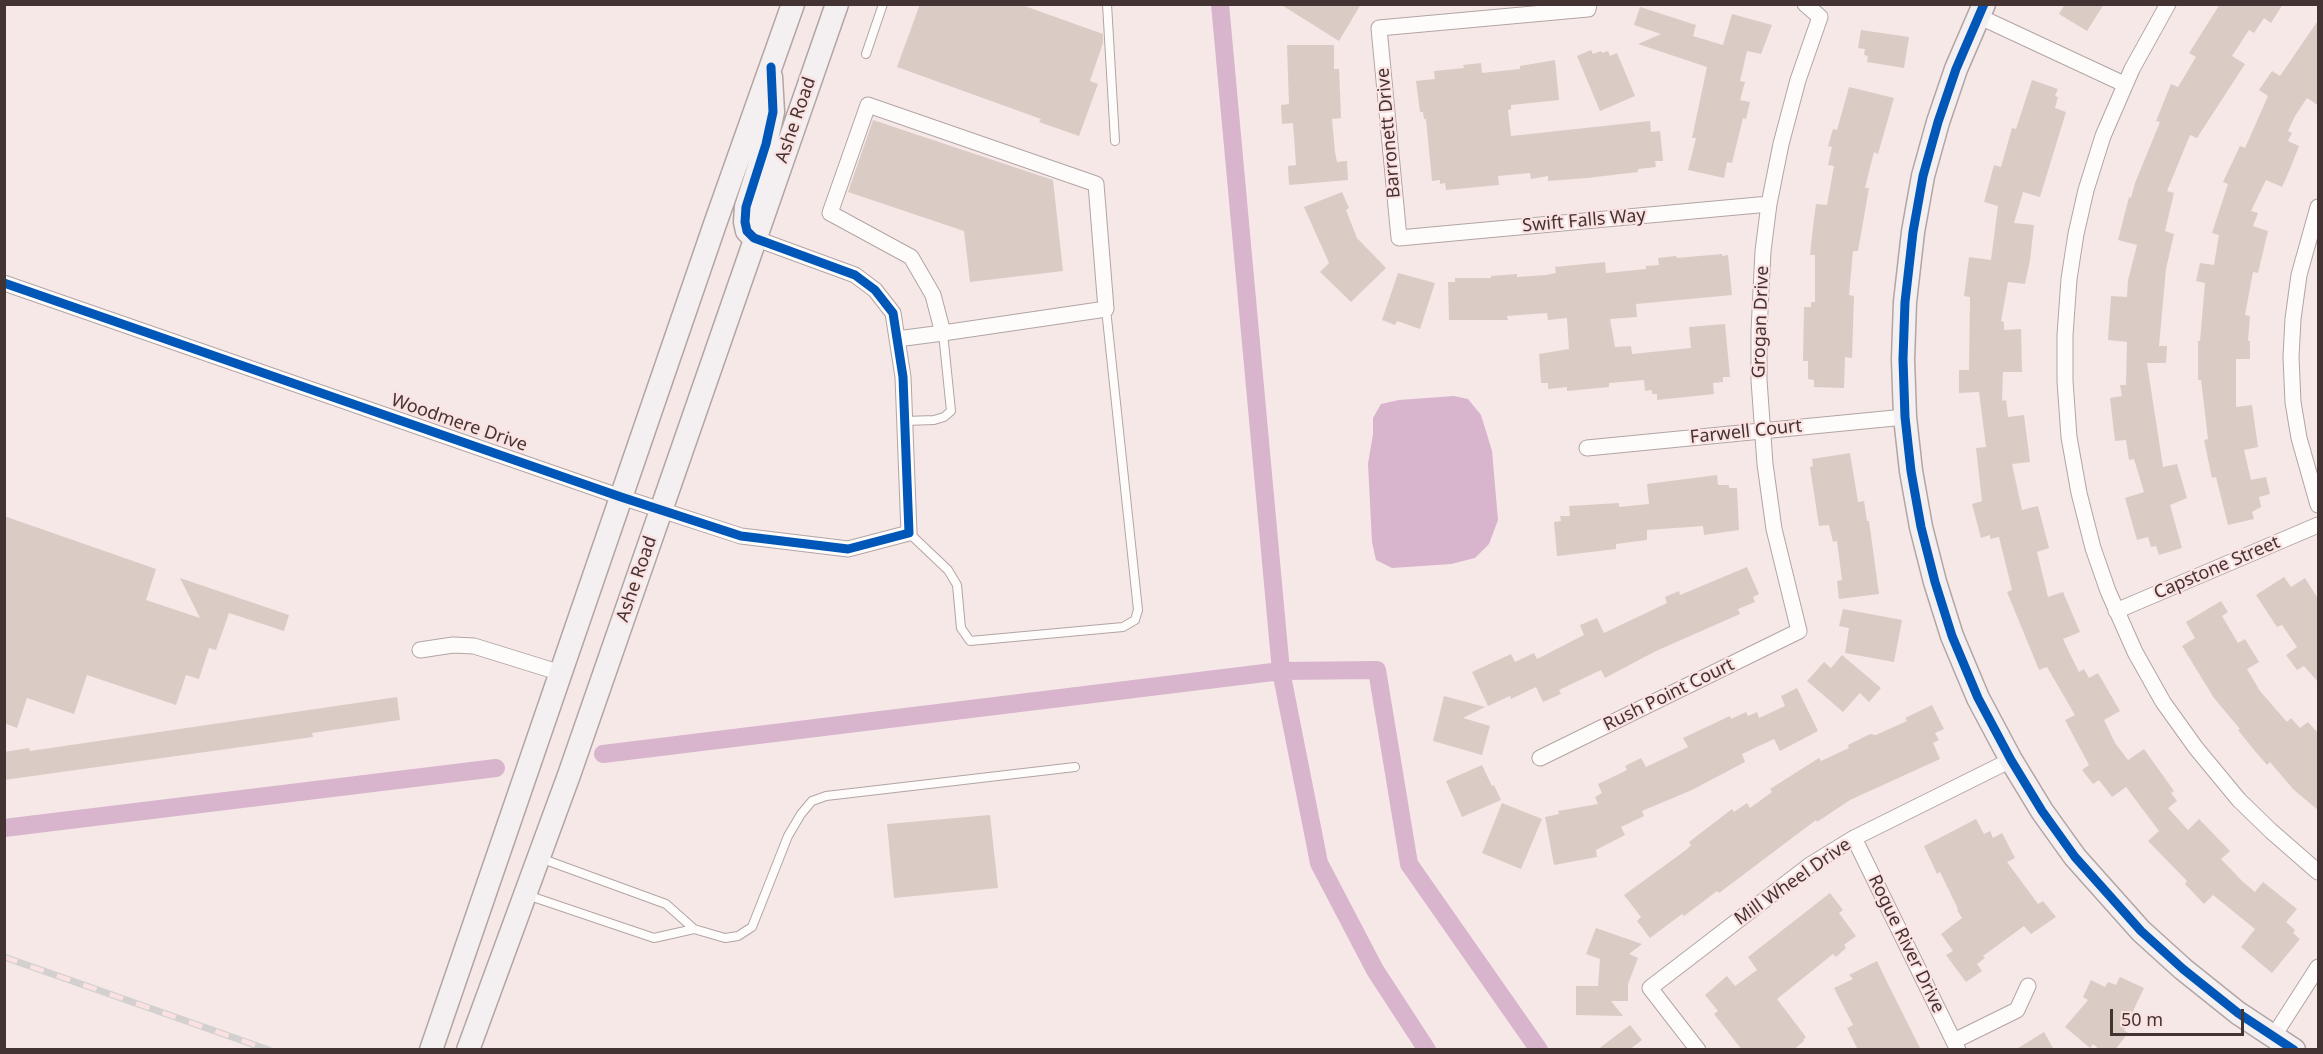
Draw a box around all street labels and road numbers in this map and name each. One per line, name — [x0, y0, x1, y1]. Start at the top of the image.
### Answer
street label: Barronett Drive — [1373, 67, 1405, 199]
street label: Ashe Road — [771, 74, 821, 166]
street label: Swift Falls Way — [1521, 205, 1647, 237]
street label: Grogan Drive — [1748, 265, 1774, 379]
street label: Woodmere Drive — [388, 390, 530, 456]
street label: Farwell Court — [1689, 415, 1803, 449]
street label: Capstone Street — [2151, 532, 2283, 604]
street label: Ashe Road — [612, 533, 662, 625]
street label: Rush Point Court — [1600, 654, 1738, 736]
street label: Mill Wheel Drive — [1731, 834, 1855, 930]
street label: Rogue River Drive — [1863, 871, 1949, 1017]

